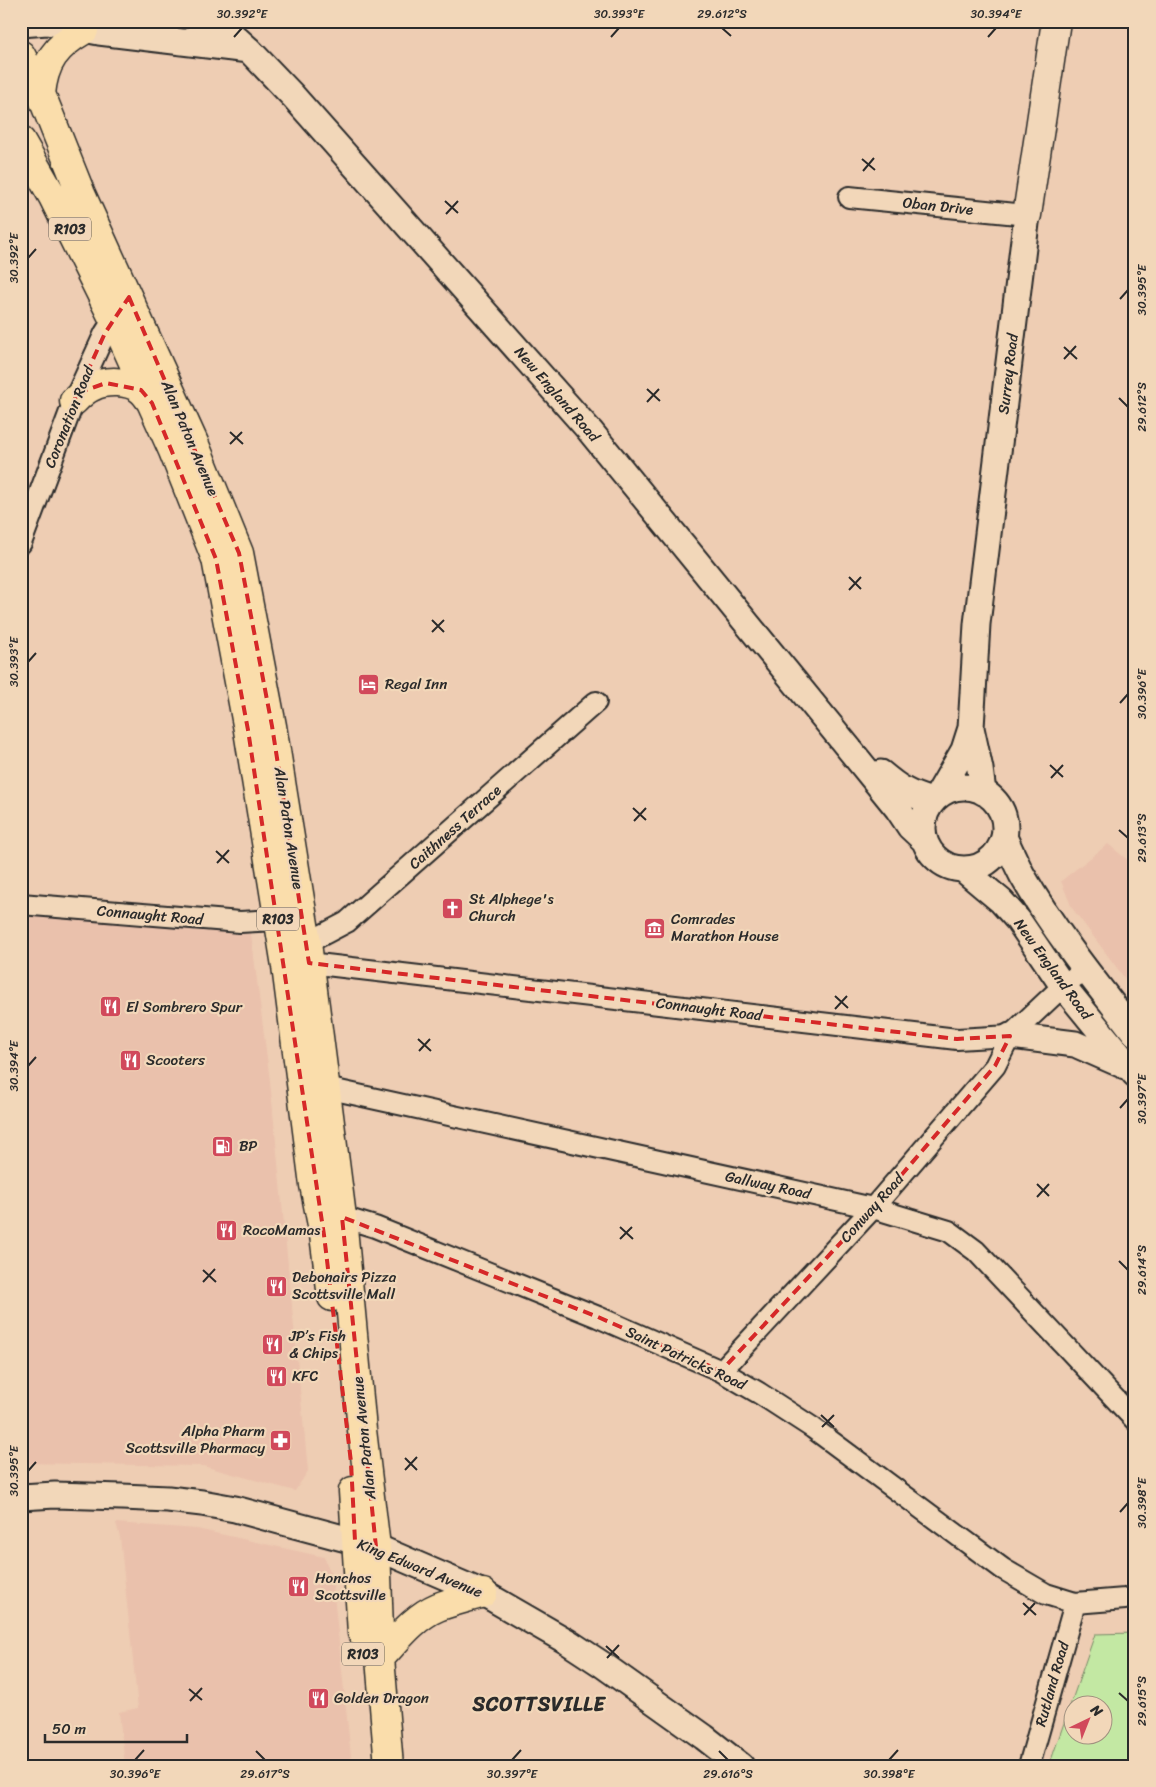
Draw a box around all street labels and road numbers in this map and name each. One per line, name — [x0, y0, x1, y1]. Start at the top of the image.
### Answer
street label: Oban Drive — [901, 189, 975, 223]
road number: R103 — [49, 218, 91, 240]
street label: Surrey Road — [990, 331, 1026, 416]
street label: New England Road — [508, 340, 607, 449]
street label: Coronation Road — [37, 361, 102, 472]
street label: Alan Paton Avenue — [153, 375, 226, 500]
street label: Alan Paton Avenue — [266, 764, 312, 891]
street label: Caithness Terrace — [403, 778, 507, 876]
street label: Connaught Road — [96, 897, 205, 933]
road number: R103 — [257, 908, 299, 931]
street label: New England Road — [1007, 913, 1099, 1026]
street label: Connaught Road — [654, 990, 765, 1029]
street label: Gallway Road — [723, 1163, 814, 1207]
street label: Conway Road — [833, 1166, 911, 1249]
street label: Saint Patricks Road — [621, 1319, 752, 1398]
street label: Alan Paton Avenue — [345, 1375, 383, 1502]
street label: King Edward Avenue — [353, 1531, 487, 1605]
street label: Rutland Road — [1027, 1637, 1077, 1730]
road number: R103 — [342, 1642, 384, 1666]

